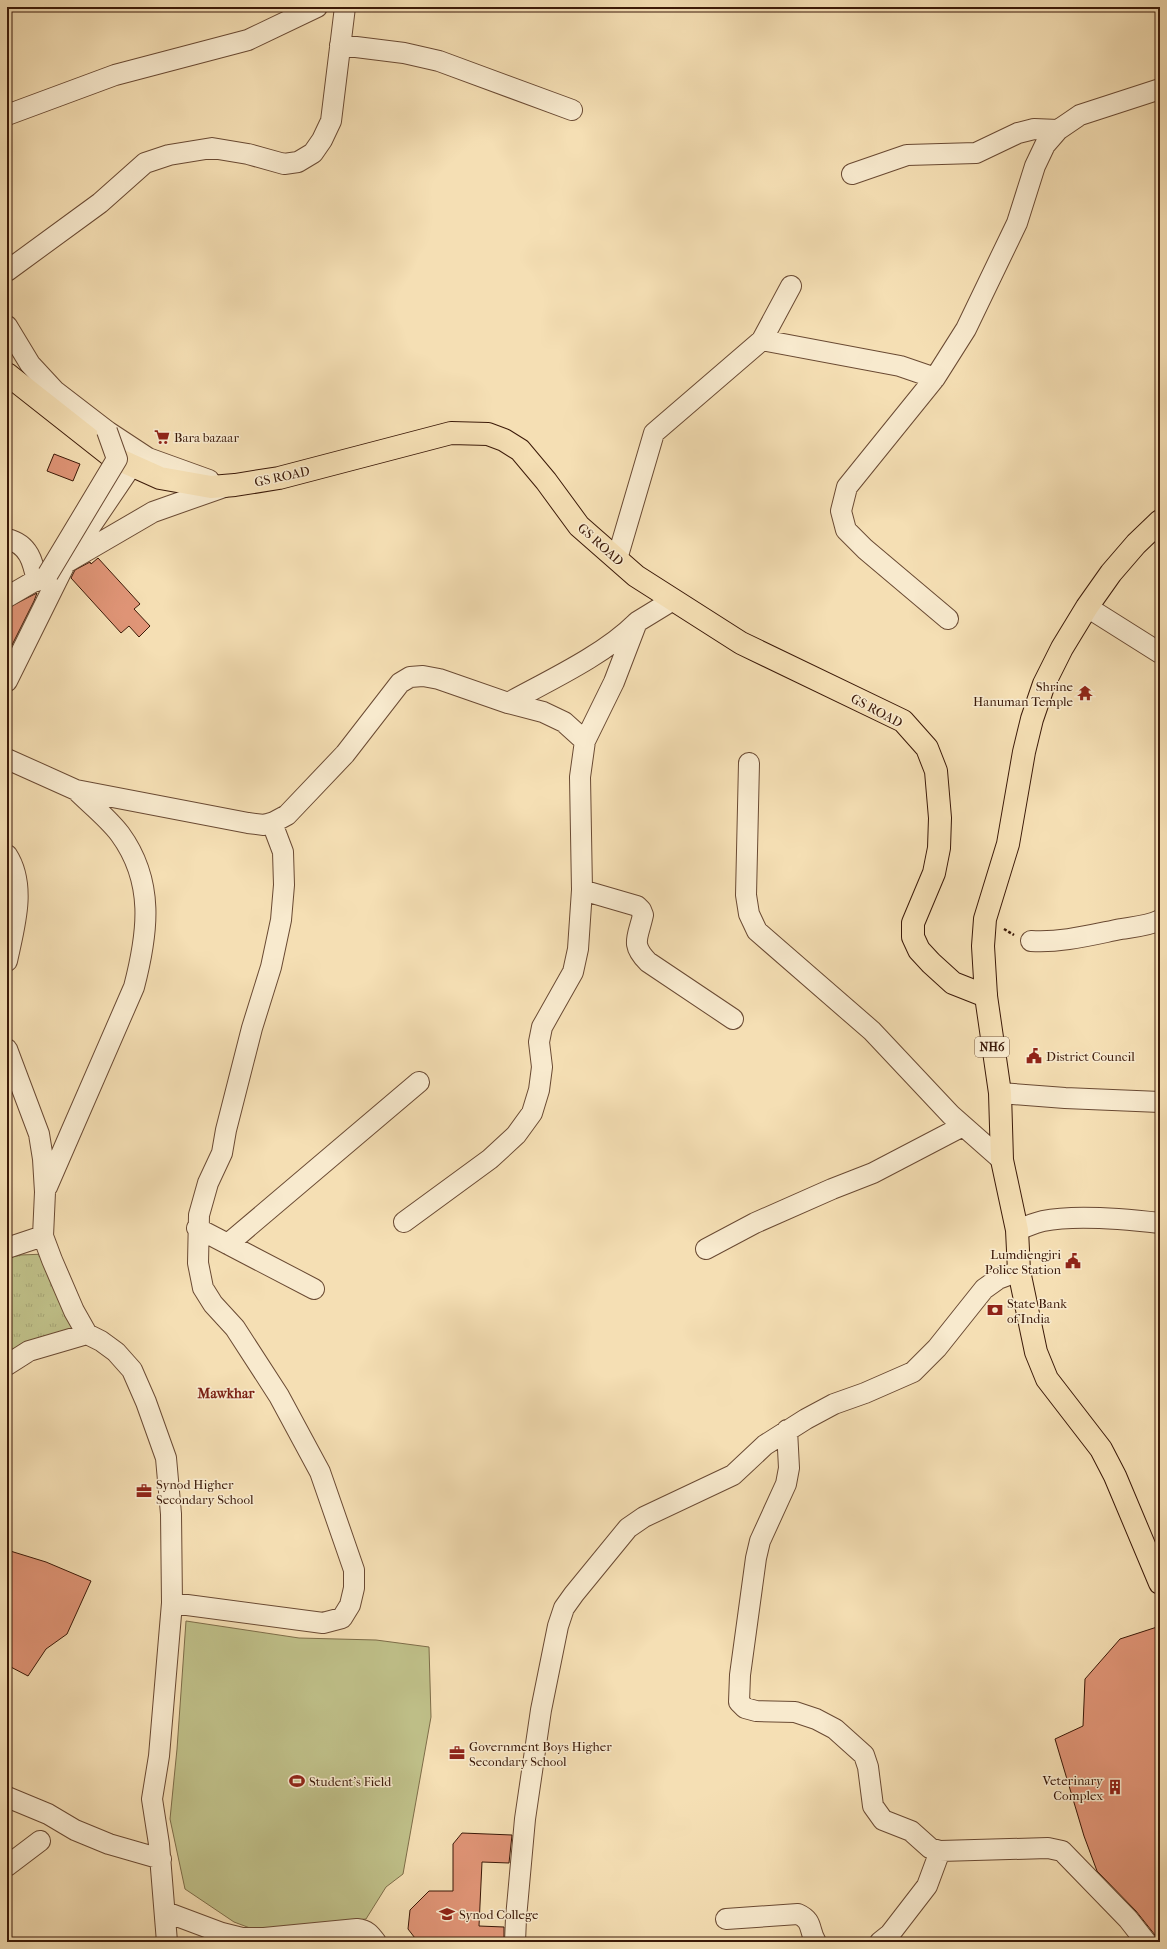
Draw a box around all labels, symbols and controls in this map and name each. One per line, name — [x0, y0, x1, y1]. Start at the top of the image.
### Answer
supermarket icon: Bara bazaar — [153, 428, 171, 446]
place label: Bara bazaar — [174, 430, 239, 445]
street label: GS ROAD — [253, 463, 311, 490]
street label: GS ROAD — [575, 520, 627, 569]
place label: Shrine Hanuman Temple — [973, 679, 1074, 709]
temple icon: Shrine Hanuman Temple — [1076, 684, 1094, 702]
street label: GS ROAD — [848, 691, 905, 730]
road number: NH6 — [975, 1037, 1009, 1057]
public building icon: District Council — [1025, 1047, 1043, 1065]
place label: District Council — [1046, 1049, 1135, 1064]
place label: Lumdiengjri Police Station — [985, 1247, 1061, 1277]
public building icon: Lumdiengjri Police Station — [1064, 1252, 1082, 1270]
place label: State Bank of India — [1007, 1296, 1067, 1326]
bank icon: State Bank of India — [986, 1301, 1004, 1319]
district label: Mawkhar — [197, 1385, 255, 1402]
place label: Synod Higher Secondary School — [156, 1477, 254, 1507]
office icon: Synod Higher Secondary School — [135, 1482, 153, 1500]
place label: Government Boys Higher Secondary School — [469, 1739, 612, 1769]
office icon: Government Boys Higher Secondary School — [448, 1744, 466, 1762]
sports icon: Student's Field — [288, 1772, 306, 1790]
place label: Veterinary Complex — [1041, 1773, 1104, 1803]
place label: Student's Field — [309, 1774, 392, 1789]
building icon: Veterinary Complex — [1106, 1778, 1124, 1796]
school or university icon: Synod College — [438, 1905, 456, 1923]
place label: Synod College — [459, 1907, 539, 1922]

